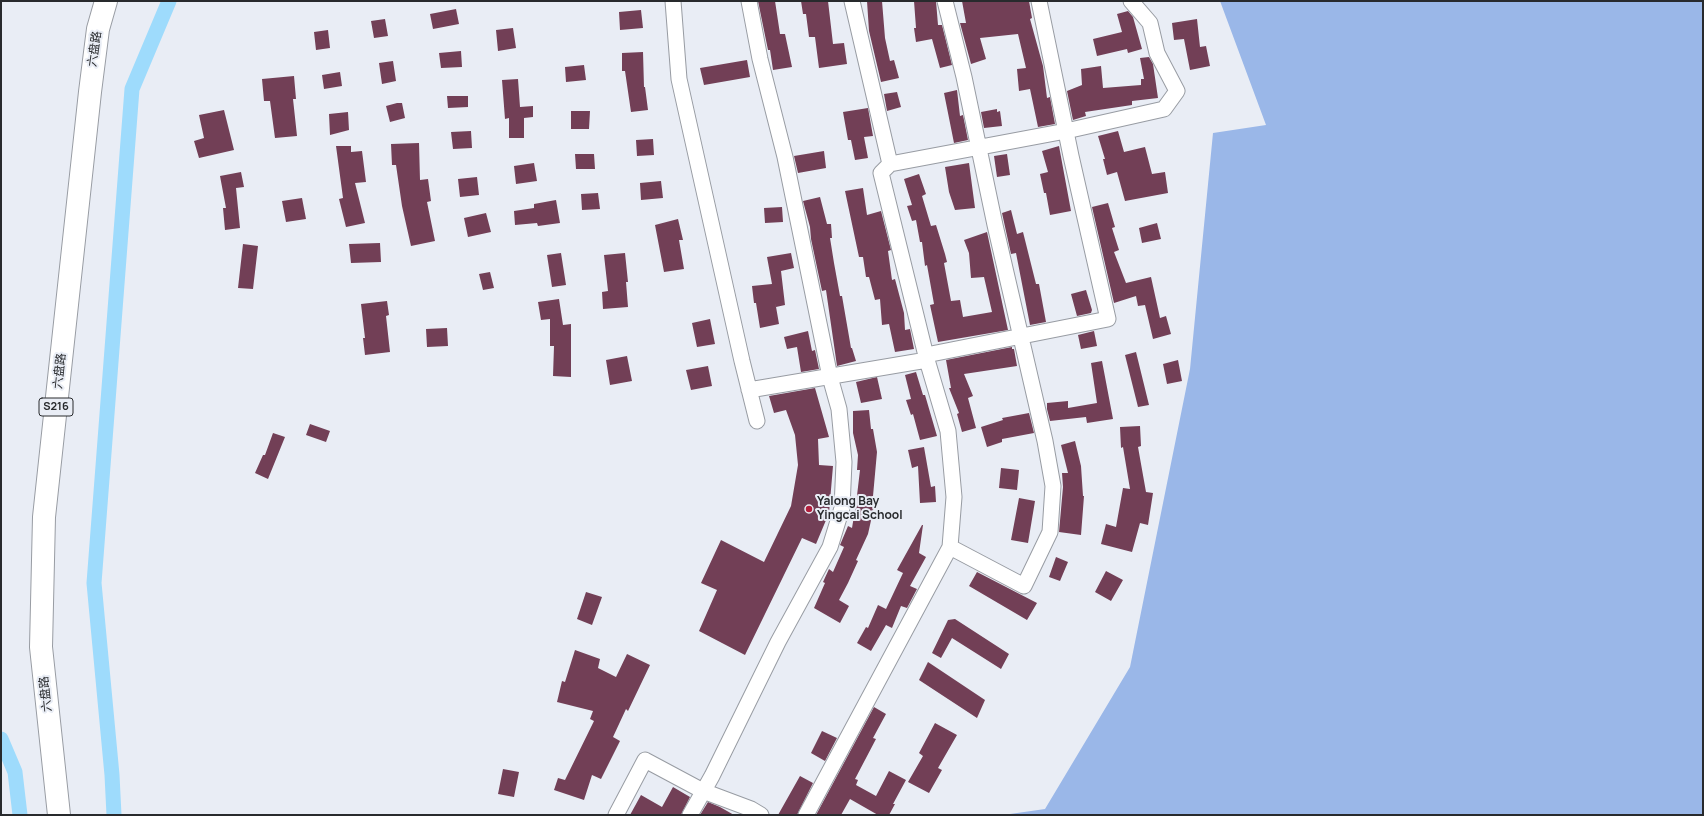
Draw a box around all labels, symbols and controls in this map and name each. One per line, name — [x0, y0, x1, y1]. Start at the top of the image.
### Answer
street label: 六盘路 — [85, 30, 105, 68]
street label: 六盘路 — [51, 352, 69, 390]
road number: S216 — [39, 398, 73, 416]
place label: Yalong Bay Yingcai School — [817, 495, 903, 523]
marker: Yalong Bay Yingcai School — [804, 504, 814, 514]
street label: 六盘路 — [37, 675, 55, 713]

